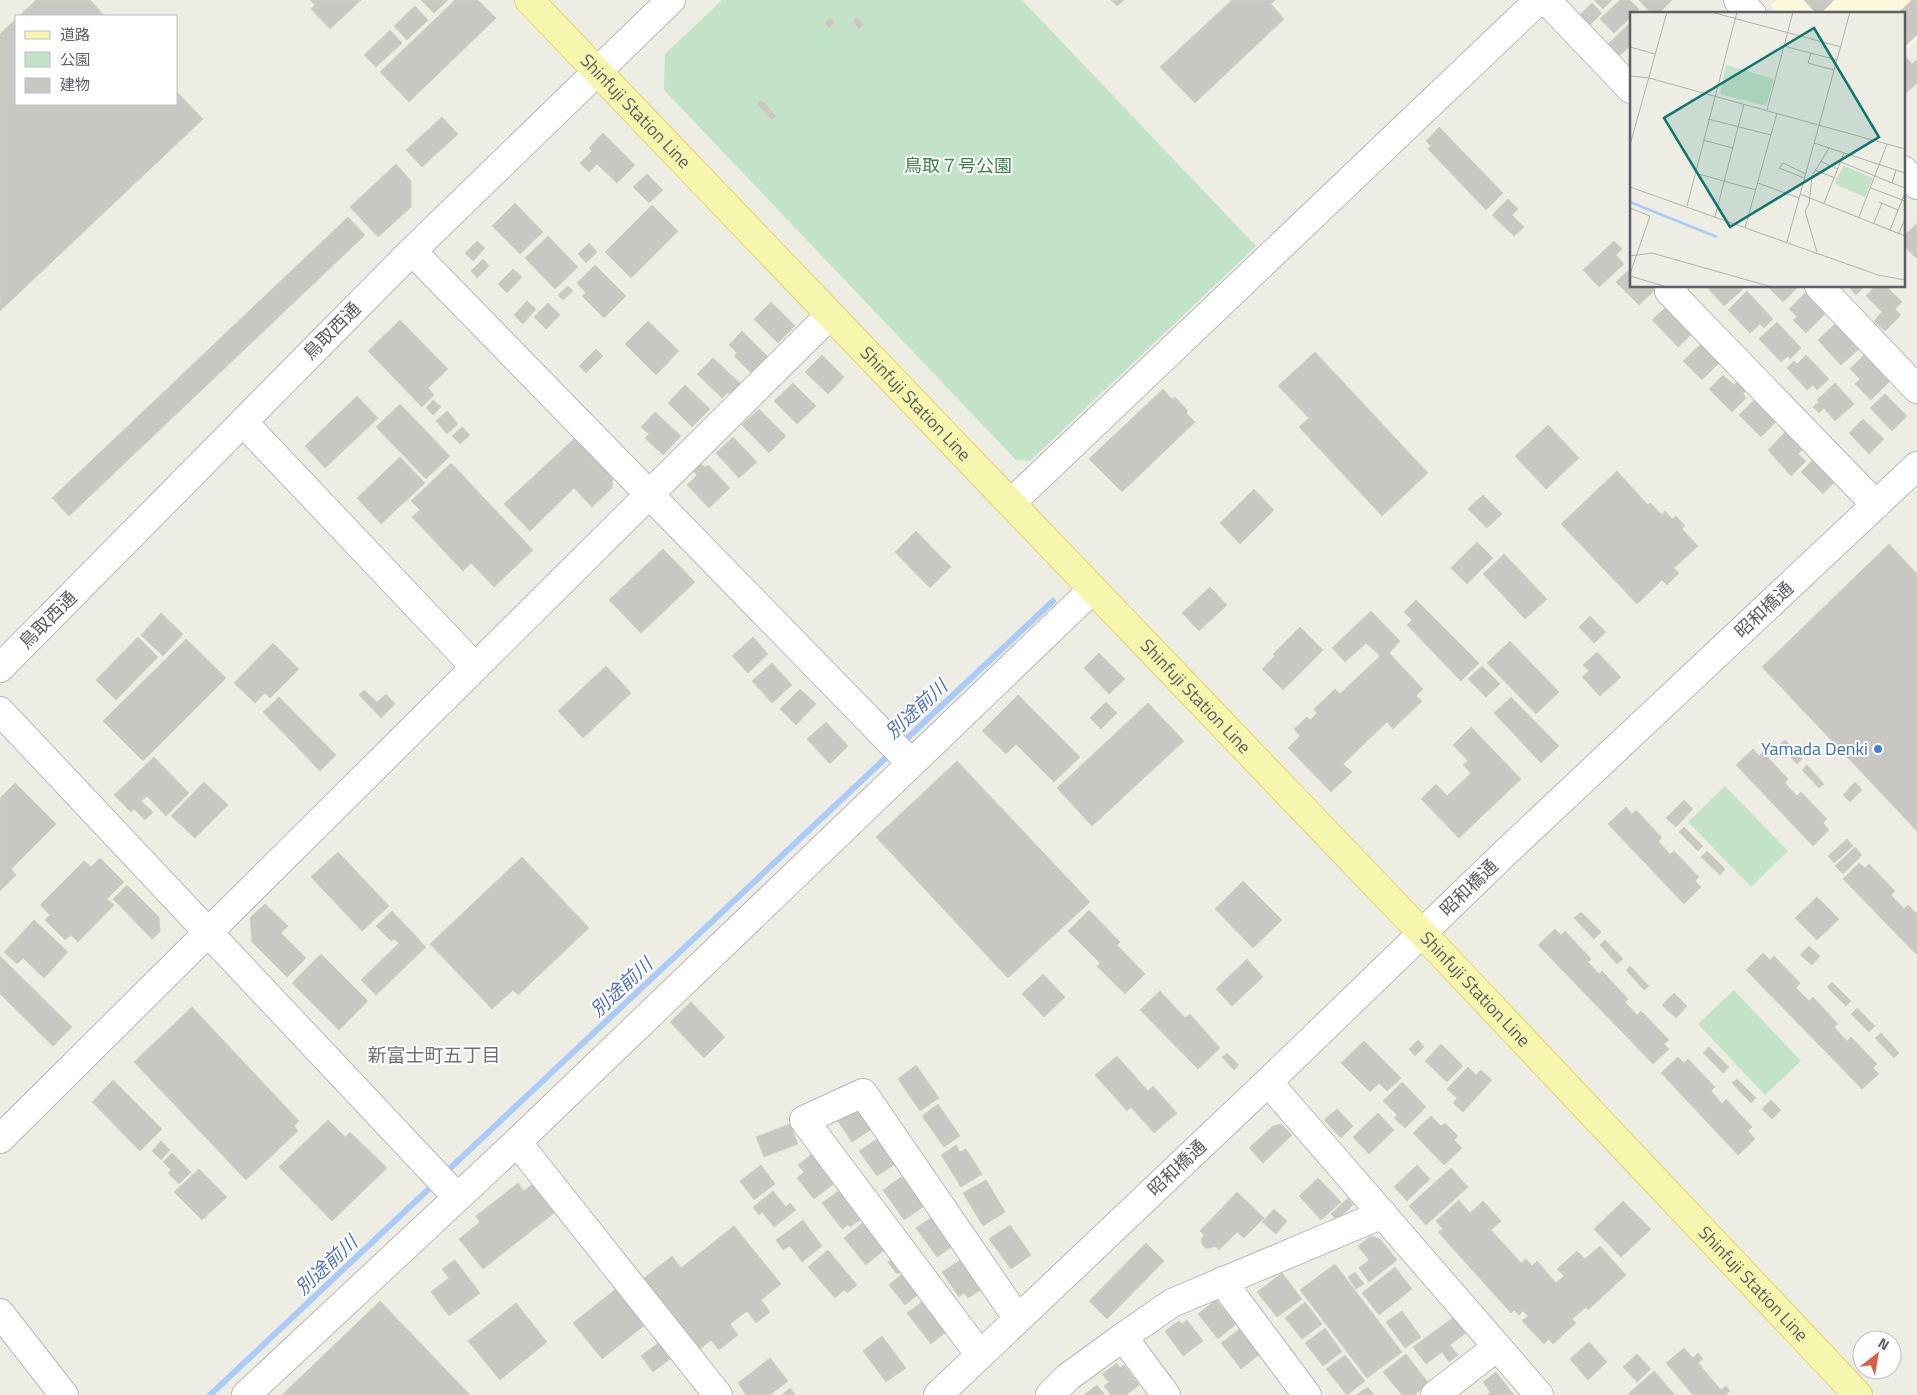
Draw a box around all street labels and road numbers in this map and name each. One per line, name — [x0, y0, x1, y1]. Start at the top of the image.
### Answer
street label: Shinfuji Station Line — [574, 47, 698, 175]
street label: 鳥取西通 — [297, 296, 367, 366]
street label: Shinfuji Station Line — [854, 340, 978, 467]
street label: 昭和橋通 — [1728, 575, 1799, 644]
street label: 鳥取西通 — [13, 585, 83, 655]
street label: Shinfuji Station Line — [1134, 632, 1258, 760]
street label: 昭和橋通 — [1433, 853, 1504, 922]
street label: Shinfuji Station Line — [1414, 925, 1537, 1053]
street label: 昭和橋通 — [1141, 1133, 1212, 1202]
street label: Shinfuji Station Line — [1692, 1220, 1815, 1347]

